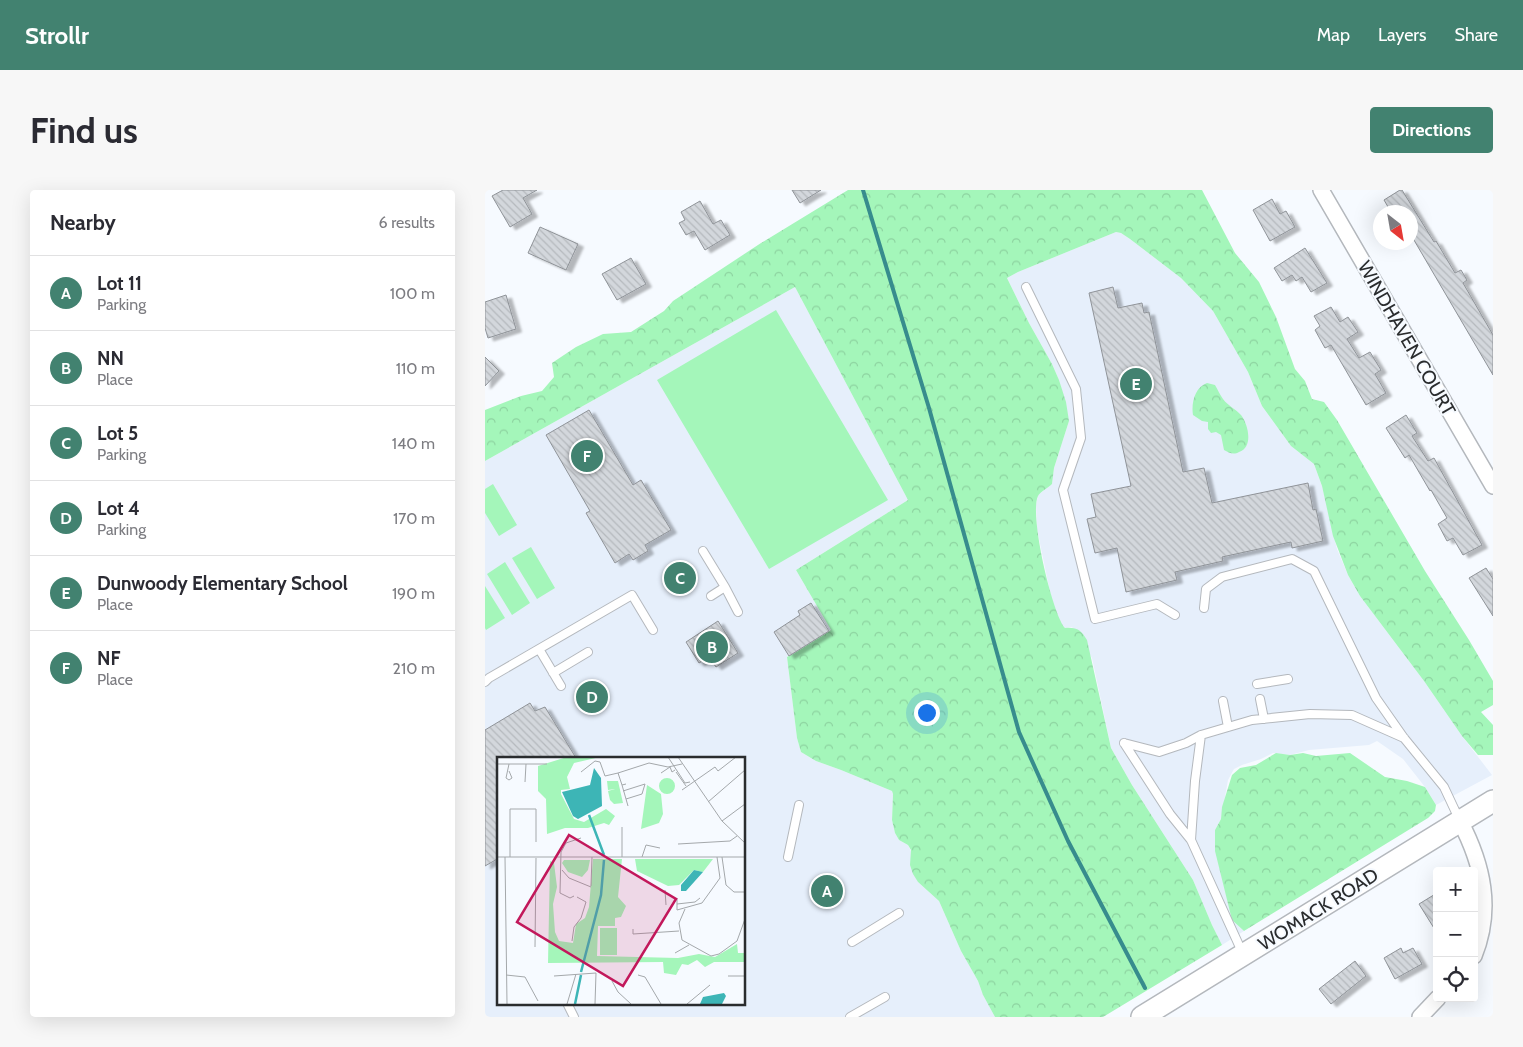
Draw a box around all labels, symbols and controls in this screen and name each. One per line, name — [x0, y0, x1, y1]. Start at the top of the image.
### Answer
text: Strollr — [25, 21, 89, 50]
text: Map — [1317, 24, 1350, 46]
text: Layers — [1378, 24, 1427, 46]
text: Share — [1455, 24, 1498, 46]
button: Directions — [1370, 107, 1493, 153]
text: Find us — [30, 109, 138, 152]
north arrow — [1373, 205, 1418, 250]
text: Nearby — [50, 210, 116, 235]
text: 6 results — [379, 213, 435, 232]
street label: WINDHAVEN COURT — [1353, 257, 1460, 420]
text: Lot 11 — [97, 272, 142, 295]
text: A — [61, 284, 71, 303]
text: 100 m — [390, 284, 435, 303]
text: Parking — [97, 295, 146, 314]
text: NN — [97, 347, 124, 370]
text: B — [61, 359, 71, 378]
text: 110 m — [396, 359, 435, 378]
pin: E — [1120, 365, 1152, 403]
text: Place — [97, 370, 133, 389]
text: Lot 5 — [97, 422, 138, 445]
text: C — [61, 434, 71, 453]
text: 140 m — [392, 434, 435, 453]
pin: F — [571, 437, 603, 475]
text: Parking — [97, 445, 146, 464]
text: Lot 4 — [97, 497, 140, 520]
text: D — [60, 509, 72, 528]
text: 170 m — [393, 509, 435, 528]
text: Parking — [97, 520, 146, 539]
pin: C — [664, 559, 696, 597]
text: Dunwoody Elementary School — [97, 572, 348, 595]
text: E — [61, 584, 71, 603]
text: 190 m — [392, 584, 435, 603]
text: Place — [97, 595, 133, 614]
pin: B — [696, 628, 728, 666]
text: NF — [97, 647, 120, 670]
text: F — [62, 659, 70, 678]
text: 210 m — [393, 659, 435, 678]
text: Place — [97, 670, 133, 689]
pin: D — [576, 678, 608, 716]
your location — [914, 700, 940, 726]
inset map — [497, 757, 745, 1004]
street label: WOMACK ROAD — [1254, 863, 1383, 956]
map controls — [1433, 867, 1478, 1002]
button: + — [1433, 867, 1478, 912]
pin: A — [811, 872, 843, 910]
button: − — [1433, 912, 1478, 957]
button: locate — [1433, 957, 1478, 1002]

